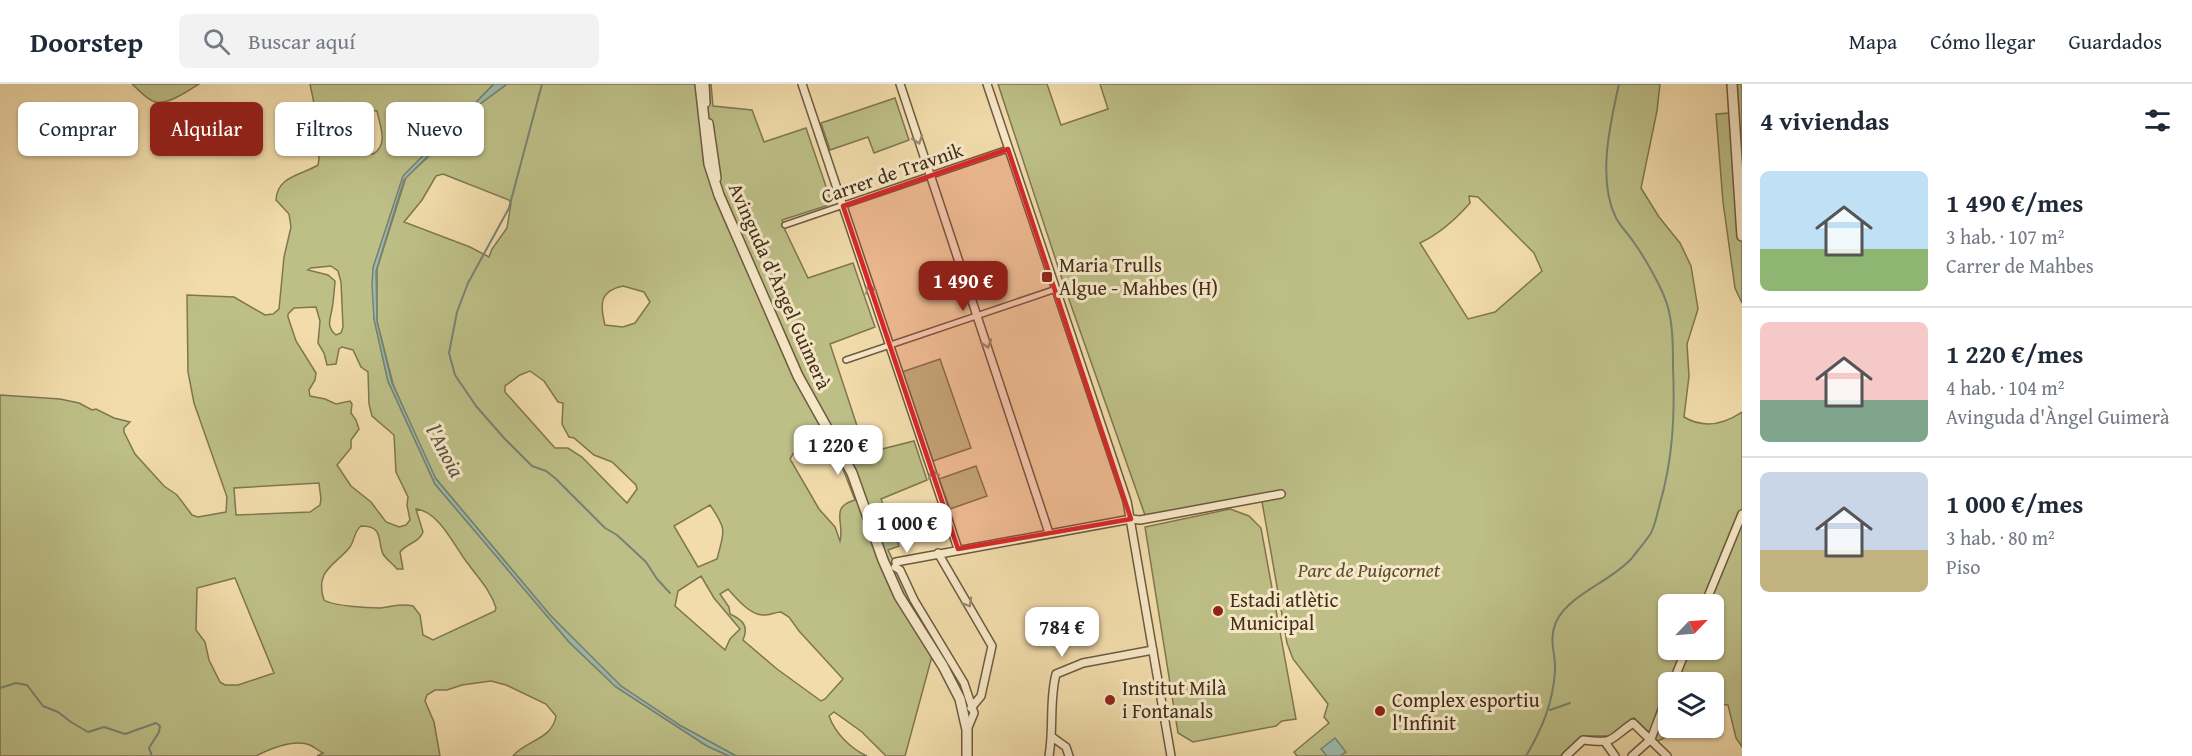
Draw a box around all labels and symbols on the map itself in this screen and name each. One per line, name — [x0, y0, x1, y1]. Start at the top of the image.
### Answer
street label: Carrer de Travnik — [817, 134, 967, 210]
one-way arrow — [911, 134, 924, 144]
street label: Avinguda d'Àngel Guimerà — [722, 178, 839, 394]
place label: Maria Trulls Algue - Mahbes (H) — [1059, 250, 1218, 302]
pin: 1 490 € — [908, 261, 1018, 312]
marker: Maria Trulls Algue - Mahbes (H) — [1040, 270, 1054, 284]
one-way arrow — [865, 284, 878, 295]
one-way arrow — [980, 338, 992, 349]
water label: l'Anoia — [419, 419, 472, 483]
pin: 1 220 € — [783, 425, 893, 476]
one-way arrow — [927, 469, 940, 480]
pin: 1 000 € — [852, 503, 962, 554]
park label: Parc de Puigcornet — [1297, 555, 1441, 584]
place label: Estadi atlètic Municipal — [1230, 585, 1338, 637]
north arrow — [1658, 594, 1724, 660]
one-way arrow — [961, 597, 972, 608]
marker: Estadi atlètic Municipal — [1211, 604, 1225, 618]
pin: 784 € — [1020, 607, 1104, 658]
place label: Institut Milà i Fontanals — [1122, 673, 1227, 725]
place label: Complex esportiu l'Infinit — [1392, 685, 1540, 737]
marker: Institut Milà i Fontanals — [1103, 693, 1117, 707]
marker: Complex esportiu l'Infinit — [1373, 704, 1387, 718]

